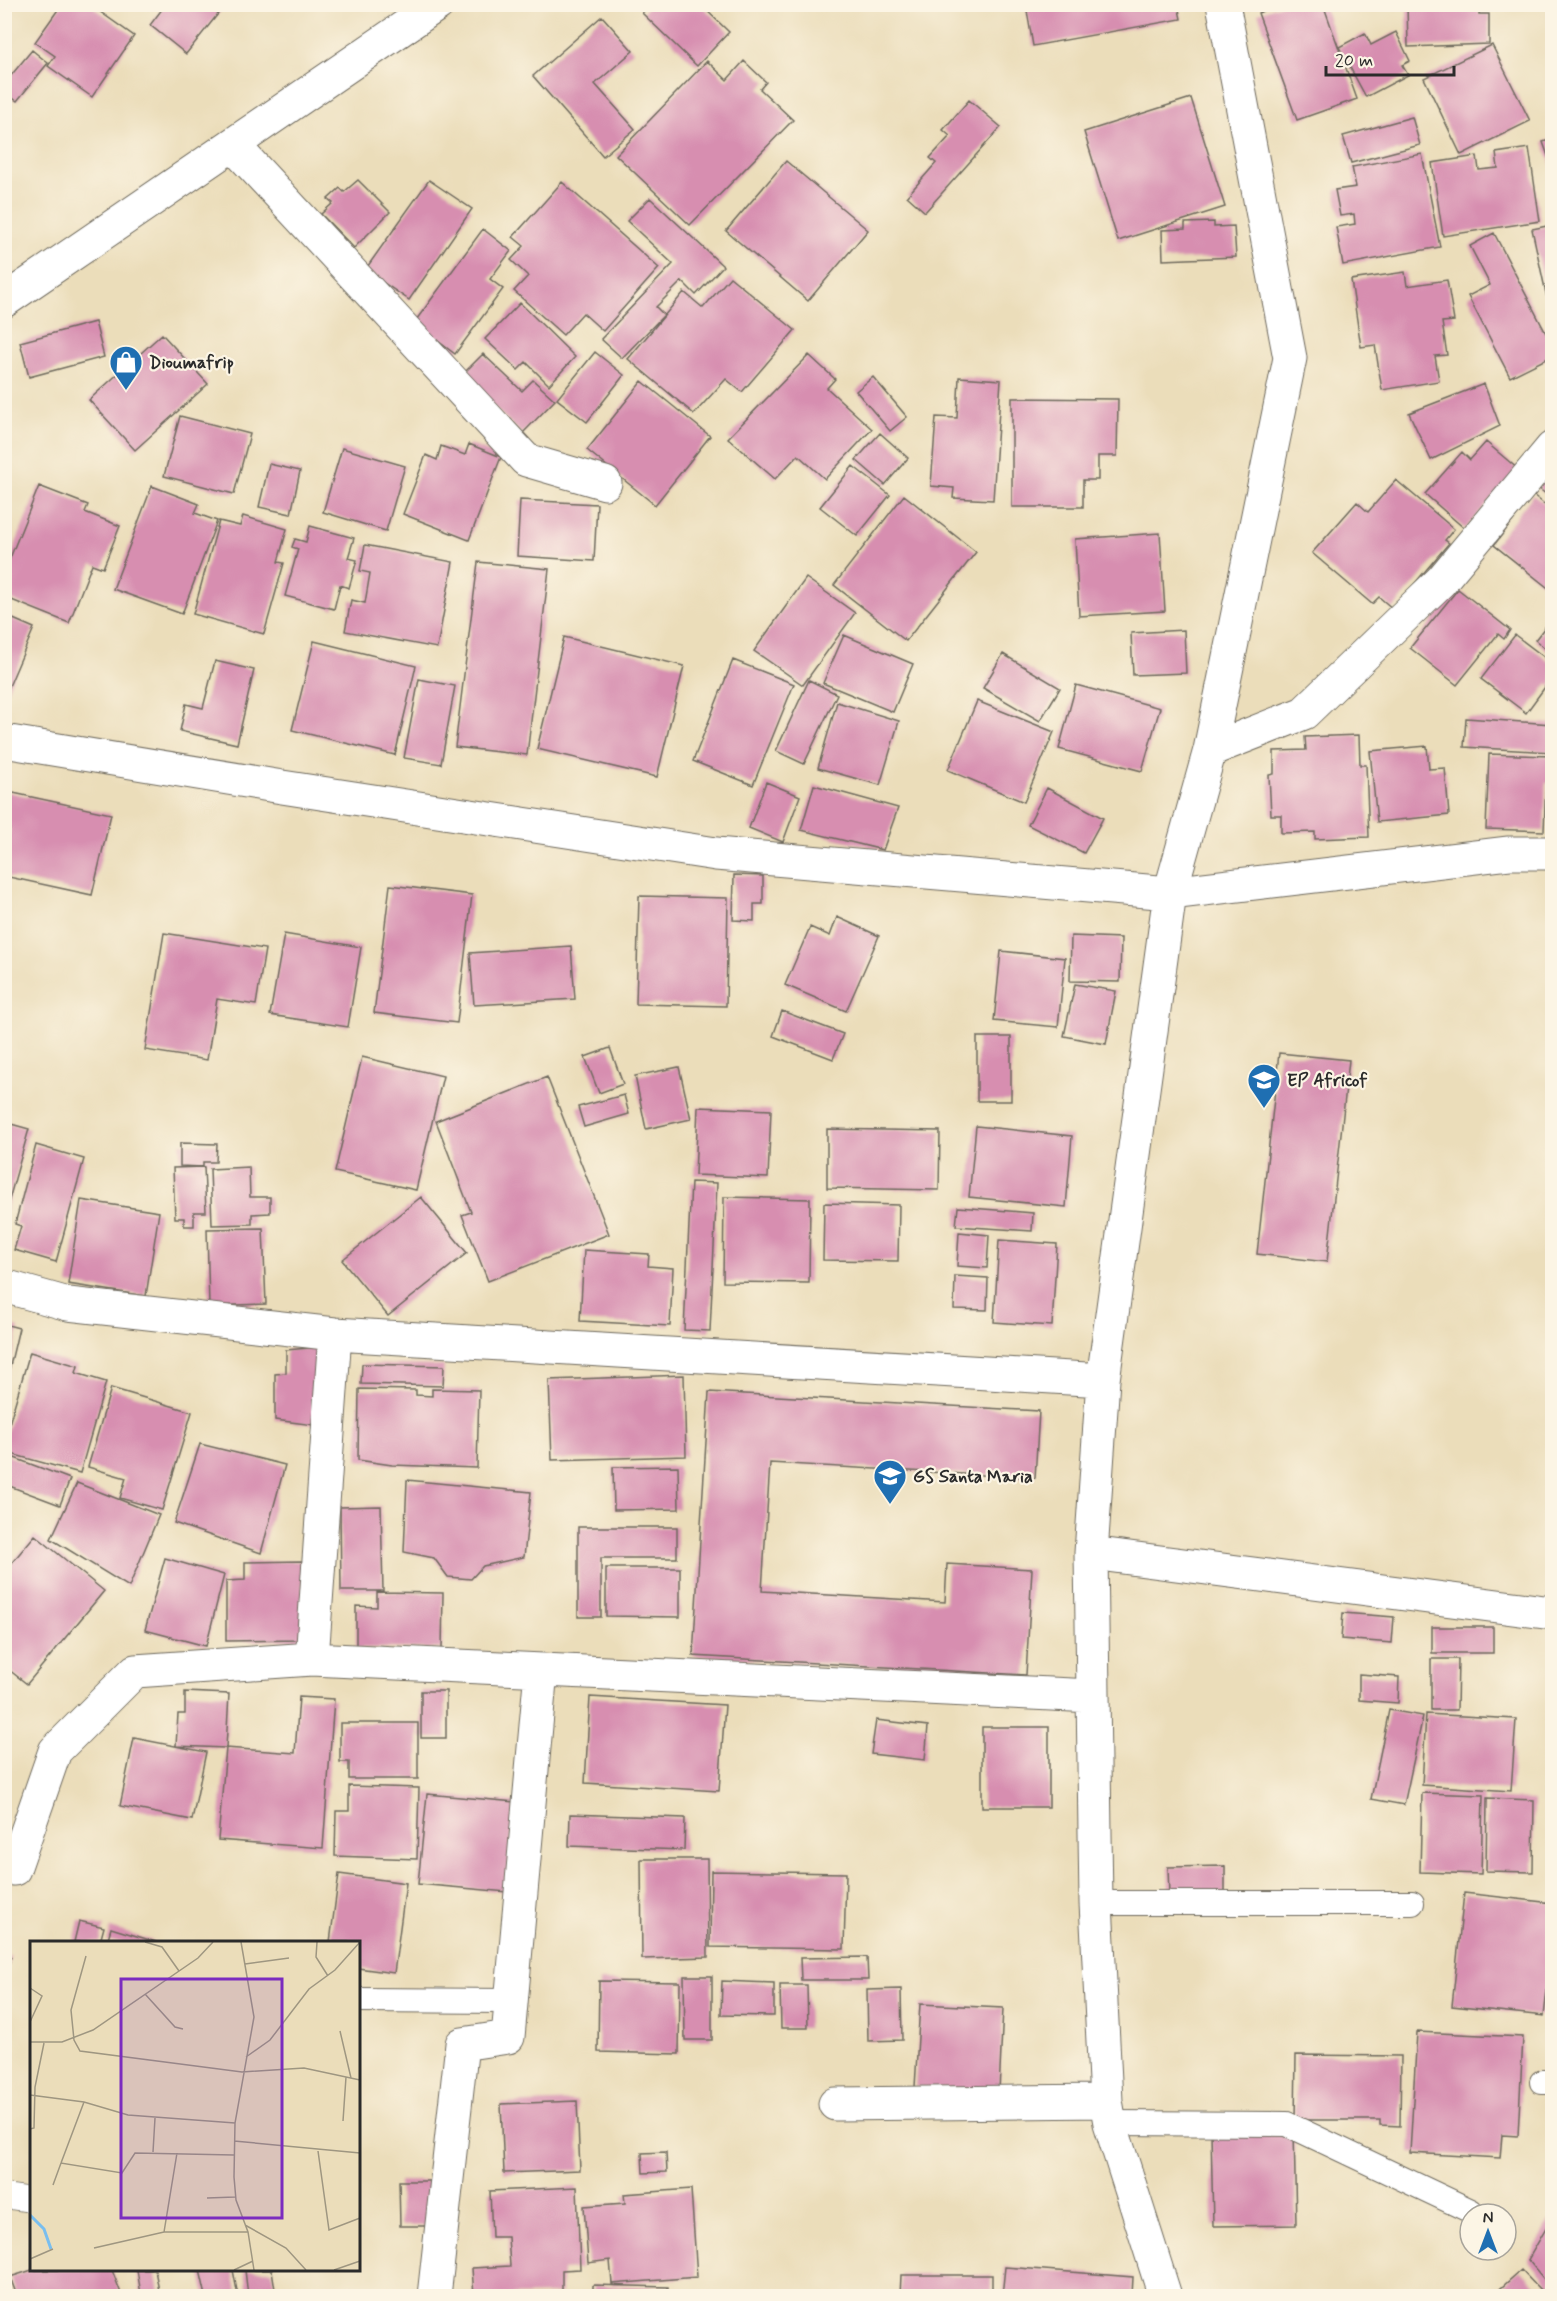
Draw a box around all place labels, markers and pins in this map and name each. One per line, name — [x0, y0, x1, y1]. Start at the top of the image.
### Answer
shop icon: Dioumafrip — [108, 344, 144, 391]
place label: Dioumafrip — [149, 351, 234, 375]
school or university icon: EP Africof — [1246, 1062, 1282, 1109]
place label: EP Africof — [1287, 1069, 1368, 1093]
school or university icon: GS Santa Maria — [872, 1458, 908, 1505]
place label: GS Santa Maria — [913, 1465, 1033, 1489]

